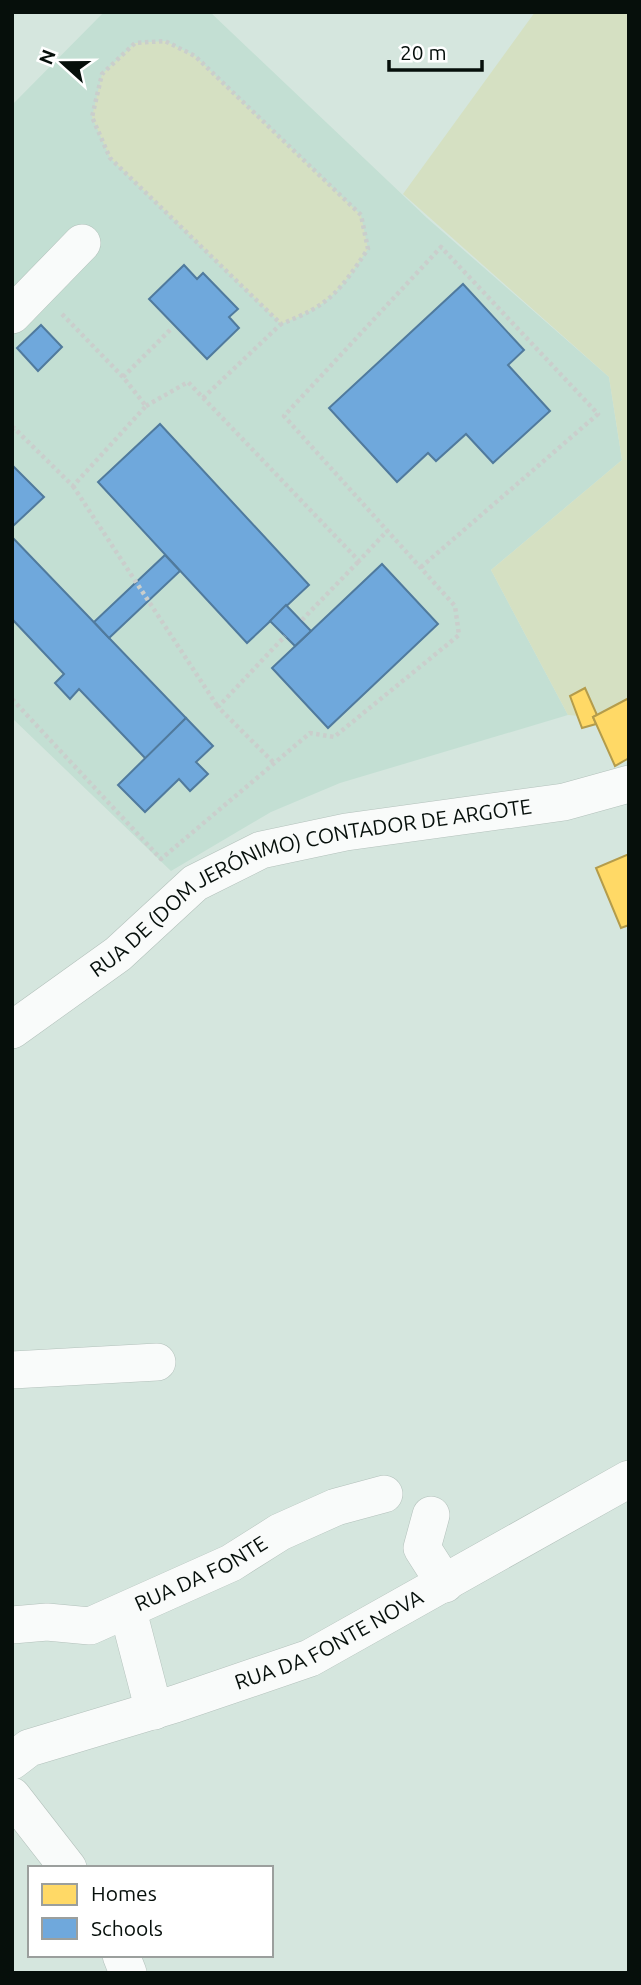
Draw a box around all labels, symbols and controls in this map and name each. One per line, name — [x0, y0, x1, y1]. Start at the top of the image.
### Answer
north arrow — [28, 28, 98, 98]
scale bar — [389, 28, 482, 72]
text: 20 m — [400, 40, 447, 64]
text: N — [34, 46, 60, 67]
street label: RUA DE (DOM JERÓNIMO) CONTADOR DE ARGOTE — [85, 794, 533, 981]
street label: RUA DA FONTE — [131, 1530, 271, 1616]
street label: RUA DA FONTE NOVA — [231, 1584, 427, 1694]
legend — [28, 1866, 273, 1957]
text: Homes — [91, 1881, 157, 1905]
text: Schools — [91, 1916, 163, 1940]

